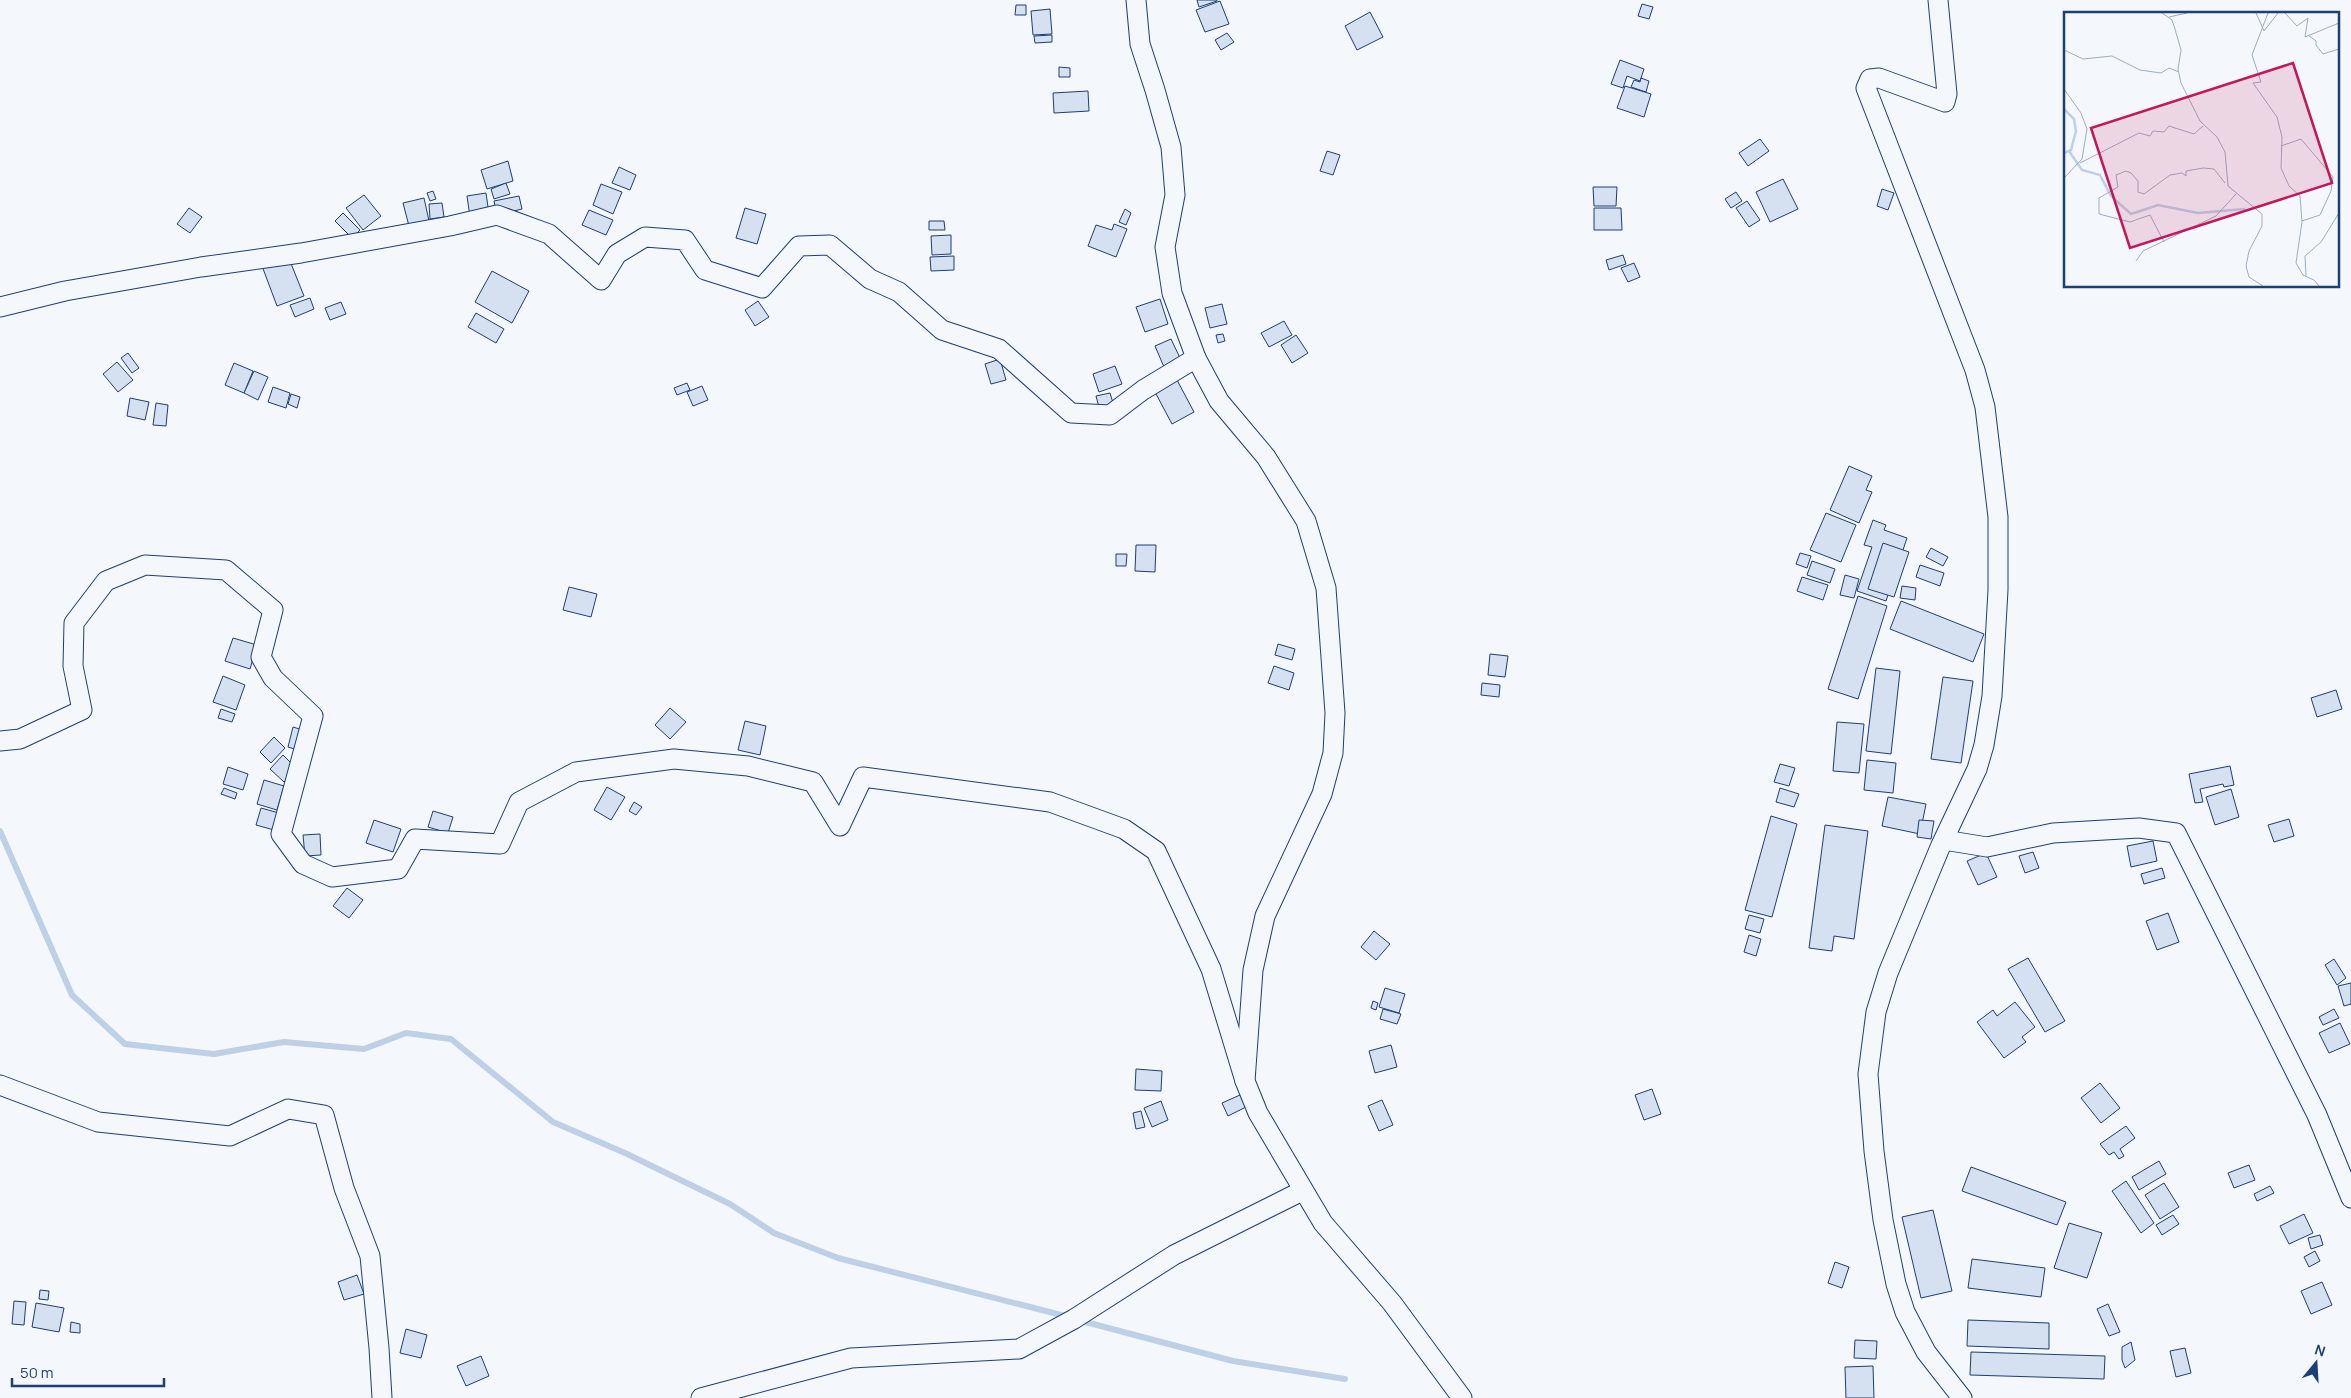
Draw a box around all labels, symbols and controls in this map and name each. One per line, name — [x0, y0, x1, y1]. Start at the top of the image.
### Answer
inset map — [2064, 12, 2338, 288]
north arrow — [2291, 1338, 2341, 1388]
text: N — [2312, 1340, 2328, 1361]
scale bar — [12, 1356, 165, 1388]
text: 50 m — [20, 1362, 54, 1383]

